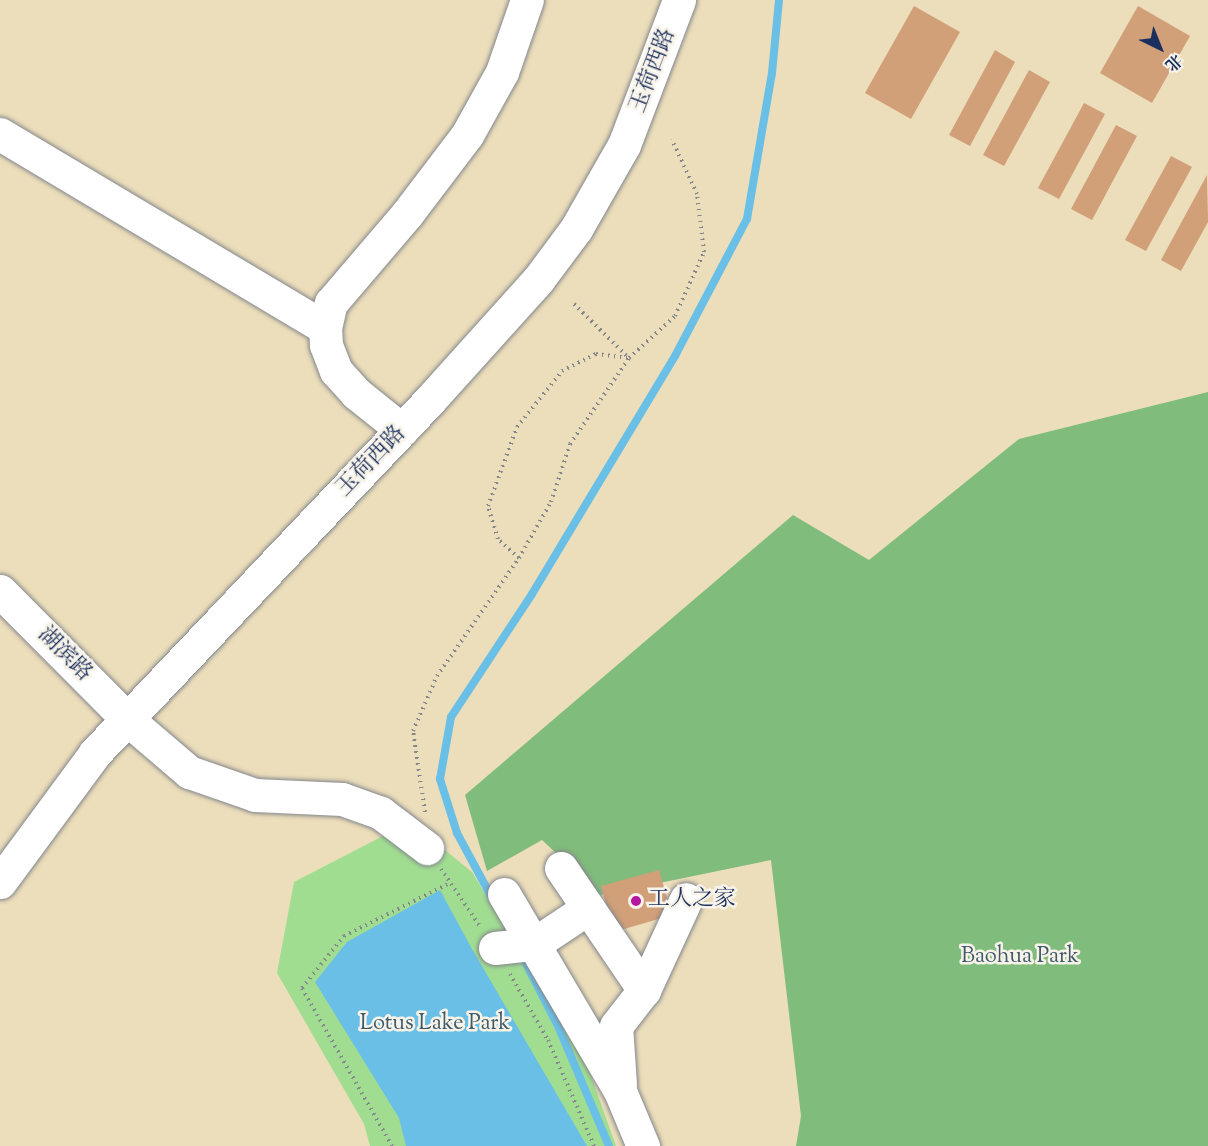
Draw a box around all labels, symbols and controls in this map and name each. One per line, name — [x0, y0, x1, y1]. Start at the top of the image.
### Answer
north arrow — [1130, 18, 1190, 78]
street label: 玉荷西路 — [626, 25, 682, 117]
text: 北 — [1159, 48, 1186, 75]
street label: 玉荷西路 — [332, 421, 412, 503]
street label: 湖滨路 — [31, 622, 97, 688]
place label: 工人之家 — [648, 888, 736, 914]
marker: 工人之家 — [629, 894, 643, 908]
park label: Baohua Park — [961, 945, 1079, 971]
park label: Lotus Lake Park — [360, 1012, 510, 1038]

